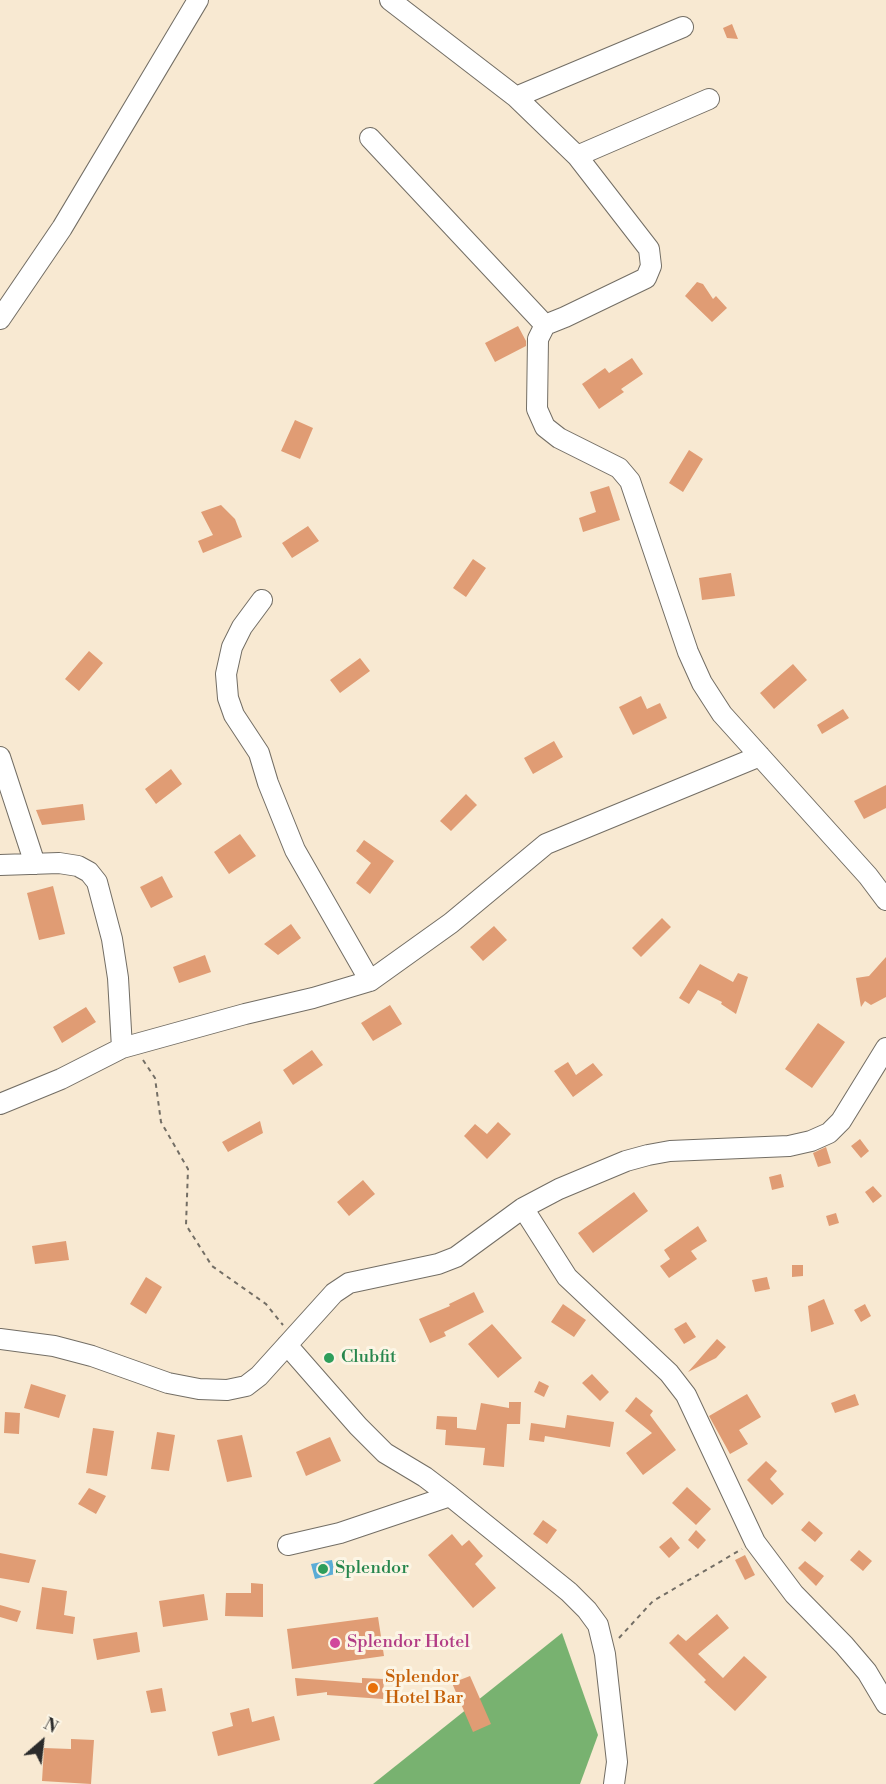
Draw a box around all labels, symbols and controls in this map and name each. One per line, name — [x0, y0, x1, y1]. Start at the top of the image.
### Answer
place label: Clubfit — [341, 1347, 396, 1369]
marker: Clubfit — [322, 1351, 336, 1365]
place label: Splendor — [335, 1558, 409, 1580]
marker: Splendor — [316, 1562, 330, 1576]
place label: Splendor Hotel — [347, 1632, 470, 1654]
marker: Splendor Hotel — [328, 1636, 342, 1650]
place label: Splendor Hotel Bar — [385, 1667, 463, 1710]
marker: Splendor Hotel Bar — [366, 1681, 380, 1695]
north arrow — [12, 1712, 72, 1772]
text: N — [40, 1714, 61, 1738]

